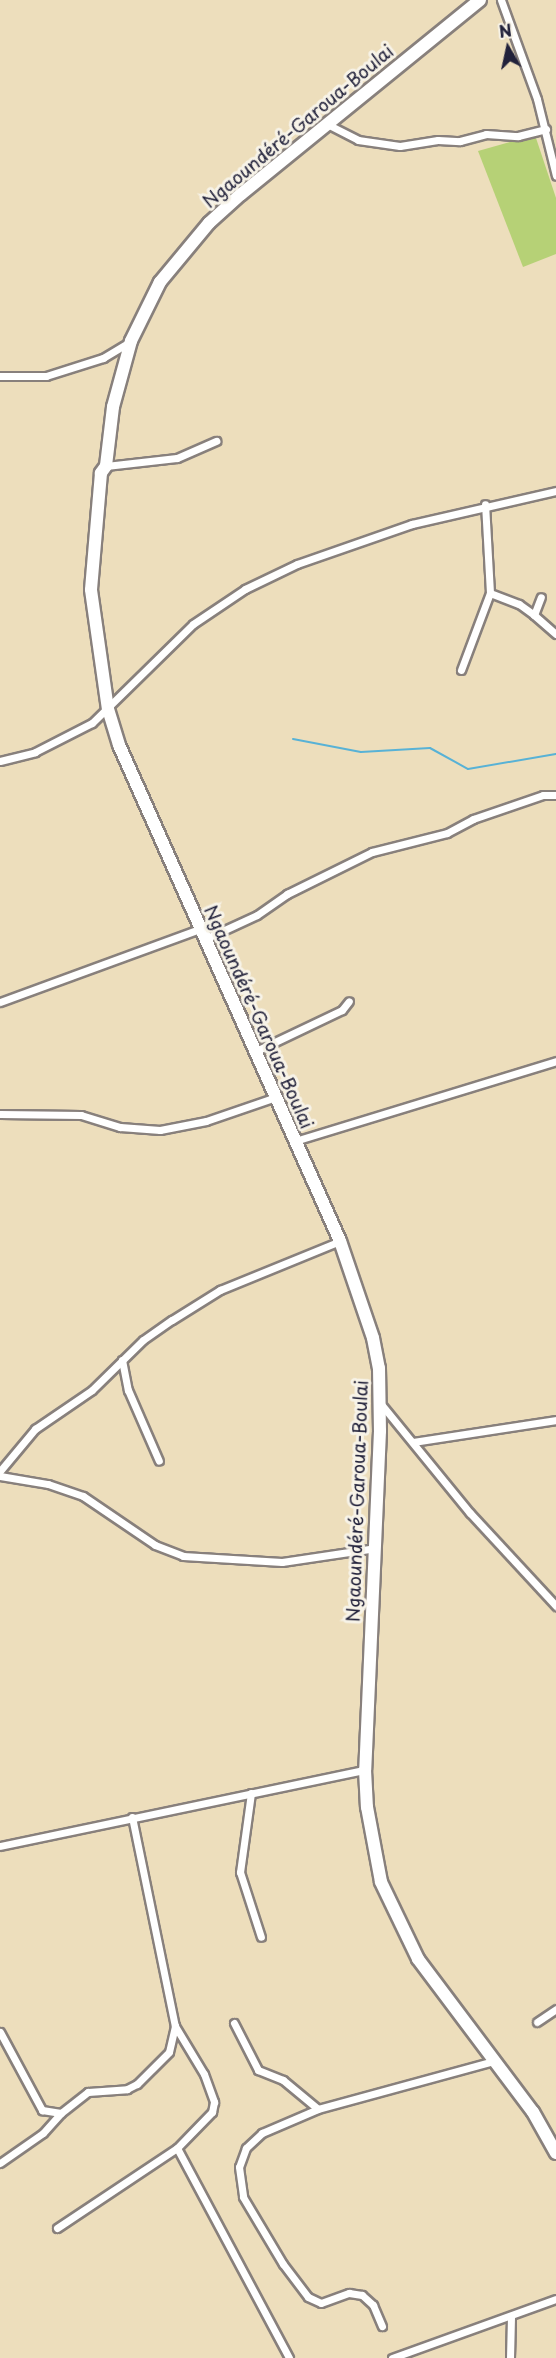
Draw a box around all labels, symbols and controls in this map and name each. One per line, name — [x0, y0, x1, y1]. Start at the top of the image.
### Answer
text: N — [497, 17, 513, 43]
north arrow — [478, 18, 538, 78]
street label: Ngaoundéré-Garoua-Boulai — [198, 40, 398, 212]
street label: Ngaoundéré-Garoua-Boulai — [200, 902, 318, 1132]
street label: Ngaoundéré-Garoua-Boulai — [342, 1380, 372, 1622]

